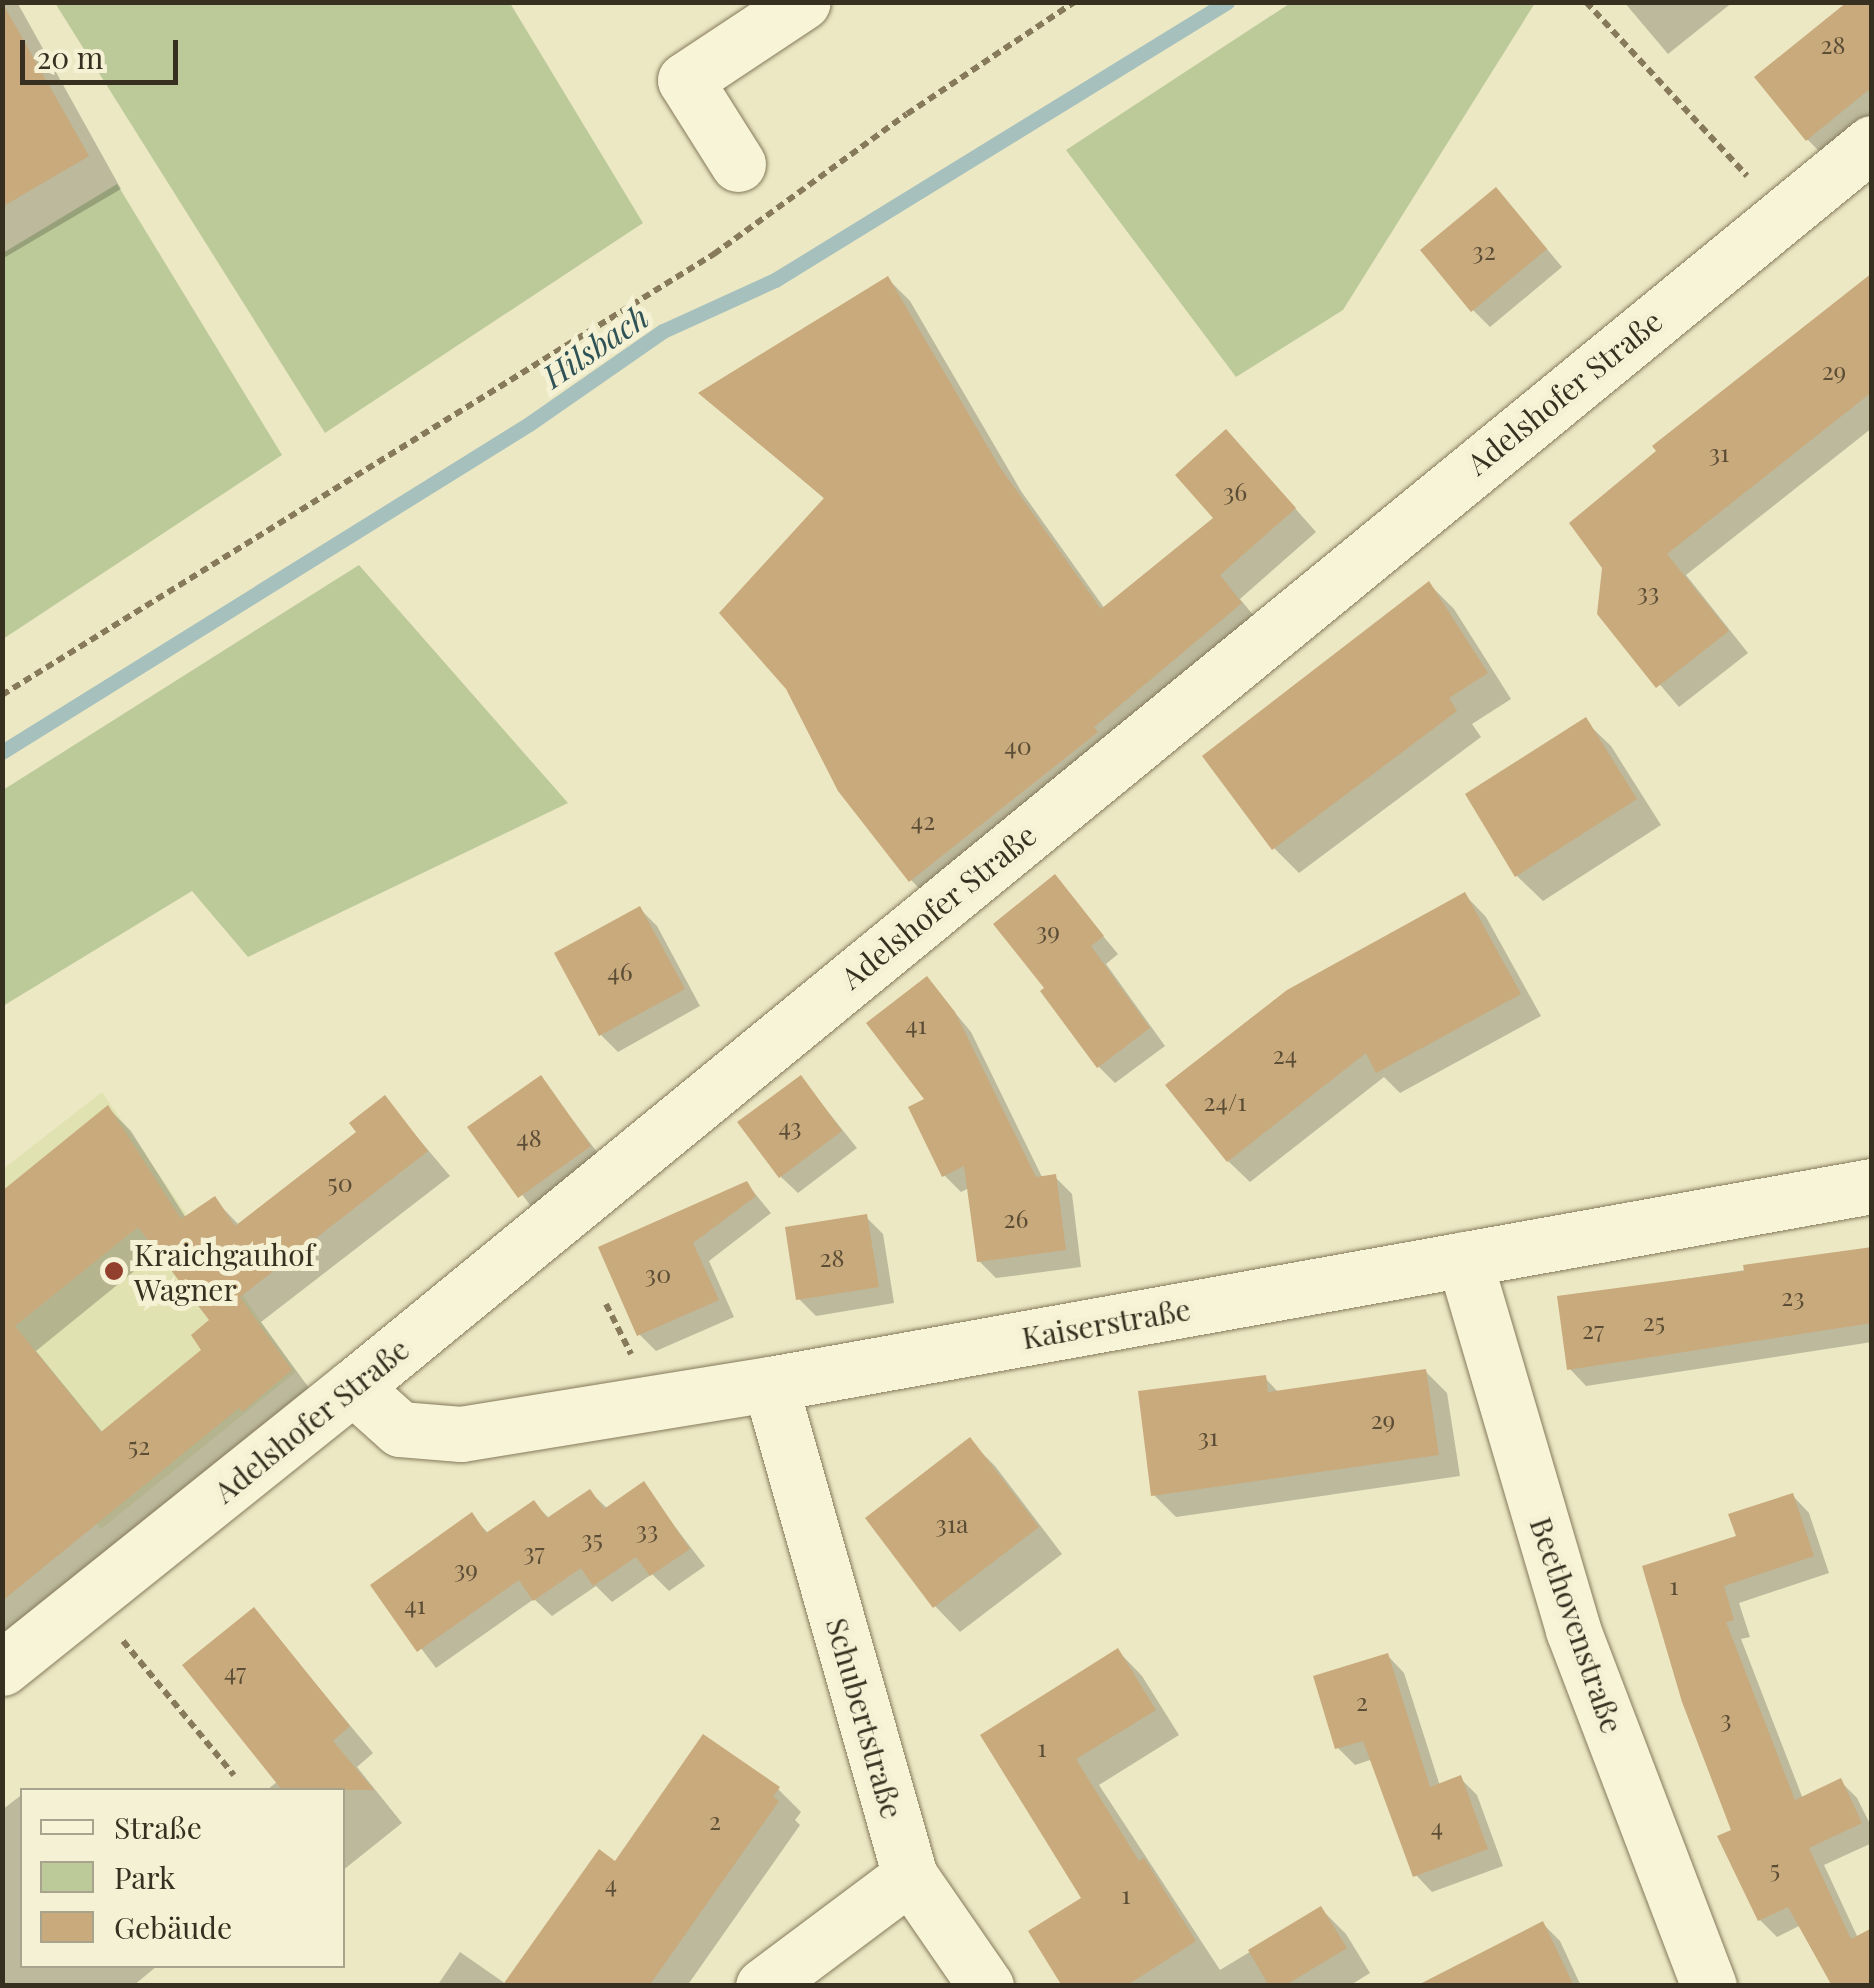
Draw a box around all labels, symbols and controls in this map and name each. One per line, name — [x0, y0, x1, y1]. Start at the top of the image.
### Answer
scale bar — [25, 20, 182, 82]
house number: 28 — [1821, 29, 1845, 59]
text: 20 m — [37, 37, 103, 77]
house number: 32 — [1472, 235, 1496, 265]
water label: Hilsbach — [535, 297, 655, 395]
street label: Adelshofer Straße — [1459, 302, 1669, 482]
house number: 29 — [1822, 355, 1846, 385]
house number: 31 — [1709, 437, 1729, 467]
house number: 36 — [1223, 476, 1247, 506]
house number: 33 — [1637, 576, 1659, 606]
house number: 40 — [1004, 730, 1032, 760]
house number: 42 — [911, 805, 935, 835]
street label: Adelshofer Straße — [833, 816, 1043, 996]
house number: 39 — [1036, 915, 1060, 945]
house number: 46 — [607, 956, 633, 986]
house number: 41 — [905, 1009, 927, 1039]
house number: 24 — [1273, 1039, 1297, 1069]
house number: 24/1 — [1204, 1086, 1246, 1116]
house number: 43 — [778, 1111, 802, 1141]
house number: 48 — [516, 1122, 542, 1152]
house number: 50 — [327, 1167, 353, 1197]
house number: 26 — [1004, 1203, 1028, 1233]
place label: Kraichgauhof Wagner — [134, 1236, 315, 1306]
house number: 28 — [820, 1242, 844, 1272]
house number: 30 — [645, 1258, 671, 1288]
marker: Kraichgauhof Wagner — [103, 1260, 125, 1282]
house number: 23 — [1781, 1281, 1805, 1311]
street label: Kaiserstraße — [1019, 1290, 1193, 1356]
house number: 25 — [1643, 1306, 1665, 1336]
house number: 27 — [1582, 1314, 1604, 1344]
street label: Adelshofer Straße — [206, 1330, 416, 1510]
house number: 29 — [1371, 1404, 1395, 1434]
house number: 31 — [1198, 1421, 1218, 1451]
house number: 52 — [128, 1430, 150, 1460]
house number: 31a — [936, 1508, 968, 1538]
street label: Beethovenstraße — [1523, 1512, 1631, 1738]
house number: 33 — [636, 1514, 658, 1544]
house number: 35 — [581, 1523, 603, 1553]
house number: 37 — [523, 1536, 545, 1566]
house number: 39 — [454, 1553, 478, 1583]
house number: 1 — [1669, 1570, 1679, 1600]
house number: 41 — [404, 1589, 426, 1619]
street label: Schubertstraße — [819, 1614, 911, 1822]
house number: 47 — [224, 1656, 246, 1686]
house number: 2 — [1356, 1686, 1368, 1716]
house number: 3 — [1720, 1703, 1732, 1733]
house number: 1 — [1037, 1732, 1047, 1762]
legend — [20, 1788, 345, 1968]
house number: 2 — [709, 1805, 721, 1835]
text: Straße — [114, 1807, 202, 1847]
house number: 4 — [1431, 1811, 1443, 1841]
house number: 5 — [1770, 1853, 1780, 1883]
text: Park — [114, 1857, 176, 1897]
house number: 4 — [605, 1868, 617, 1898]
house number: 1 — [1121, 1879, 1131, 1909]
text: Gebäude — [114, 1907, 232, 1947]

